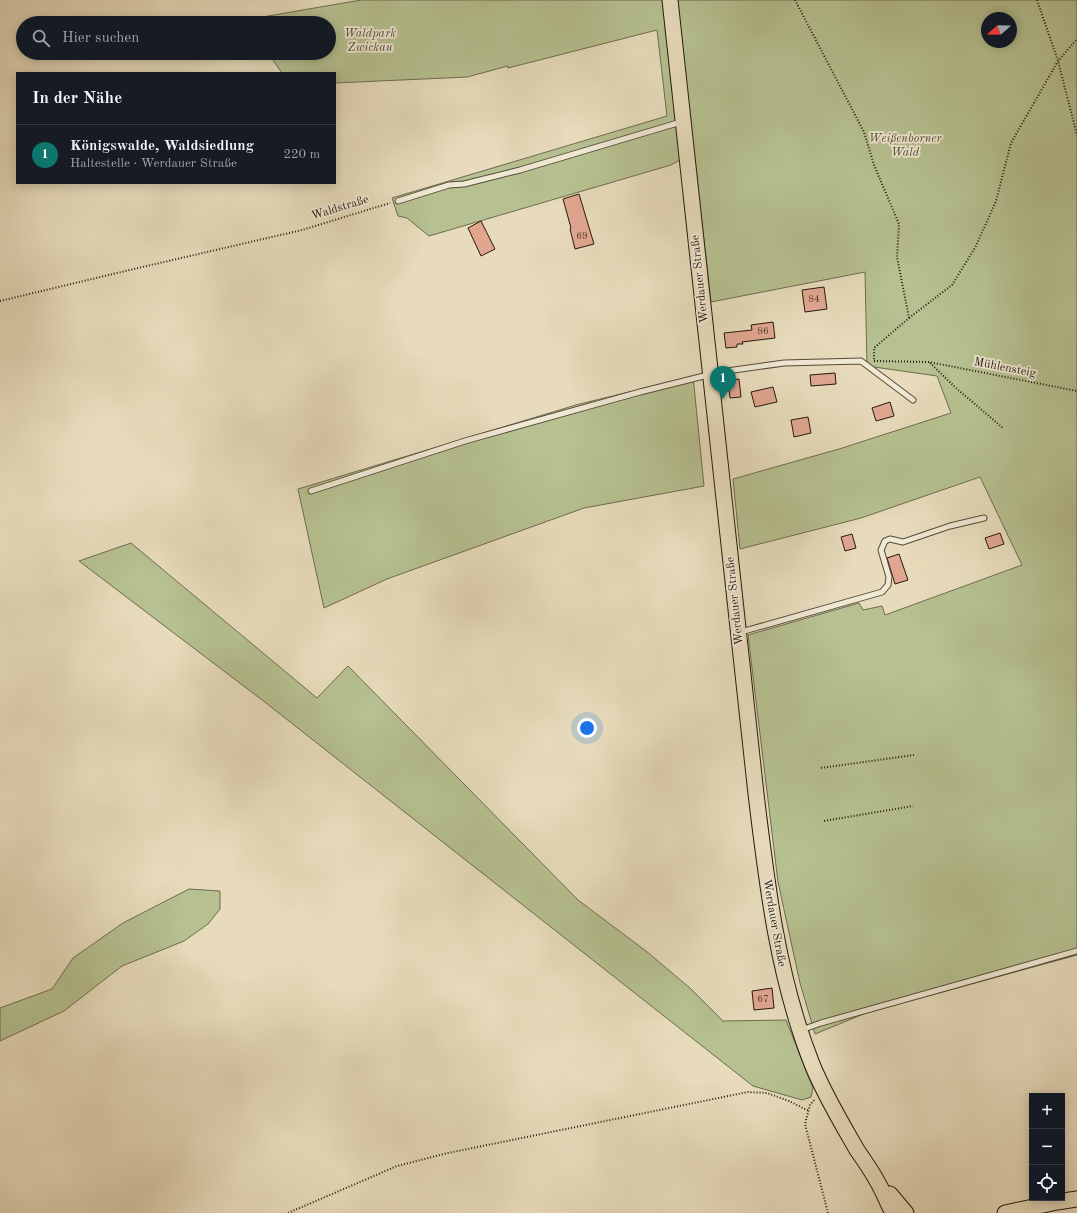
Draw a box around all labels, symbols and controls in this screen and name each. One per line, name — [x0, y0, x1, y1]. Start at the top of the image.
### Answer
north arrow — [981, 12, 1017, 48]
search box — [16, 16, 336, 60]
icon: search — [30, 27, 52, 49]
park label: Waldpark Zwickau — [344, 28, 396, 54]
text: Hier suchen — [62, 31, 139, 46]
text: In der Nähe — [32, 90, 122, 107]
park label: Weißenborner Wald — [869, 133, 942, 159]
text: Königswalde, Waldsiedlung — [70, 139, 254, 154]
text: 1 — [41, 148, 49, 161]
text: 220 m — [283, 148, 320, 161]
text: Haltestelle · Werdauer Straße — [70, 157, 237, 170]
street label: Waldstraße — [310, 193, 371, 222]
house number: 69 — [576, 231, 588, 241]
street label: Werdauer Straße — [689, 234, 711, 324]
house number: 84 — [808, 294, 820, 304]
house number: 86 — [757, 326, 769, 336]
street label: Mühlensteig — [973, 356, 1038, 380]
pin: 1 — [710, 366, 736, 399]
street label: Werdauer Straße — [724, 556, 746, 646]
your location — [577, 718, 597, 738]
street label: Werdauer Straße — [760, 878, 788, 968]
house number: 67 — [757, 994, 769, 1004]
map controls — [1029, 1093, 1065, 1201]
button: + — [1029, 1093, 1065, 1129]
button: − — [1029, 1129, 1065, 1165]
button: locate — [1029, 1165, 1065, 1201]

